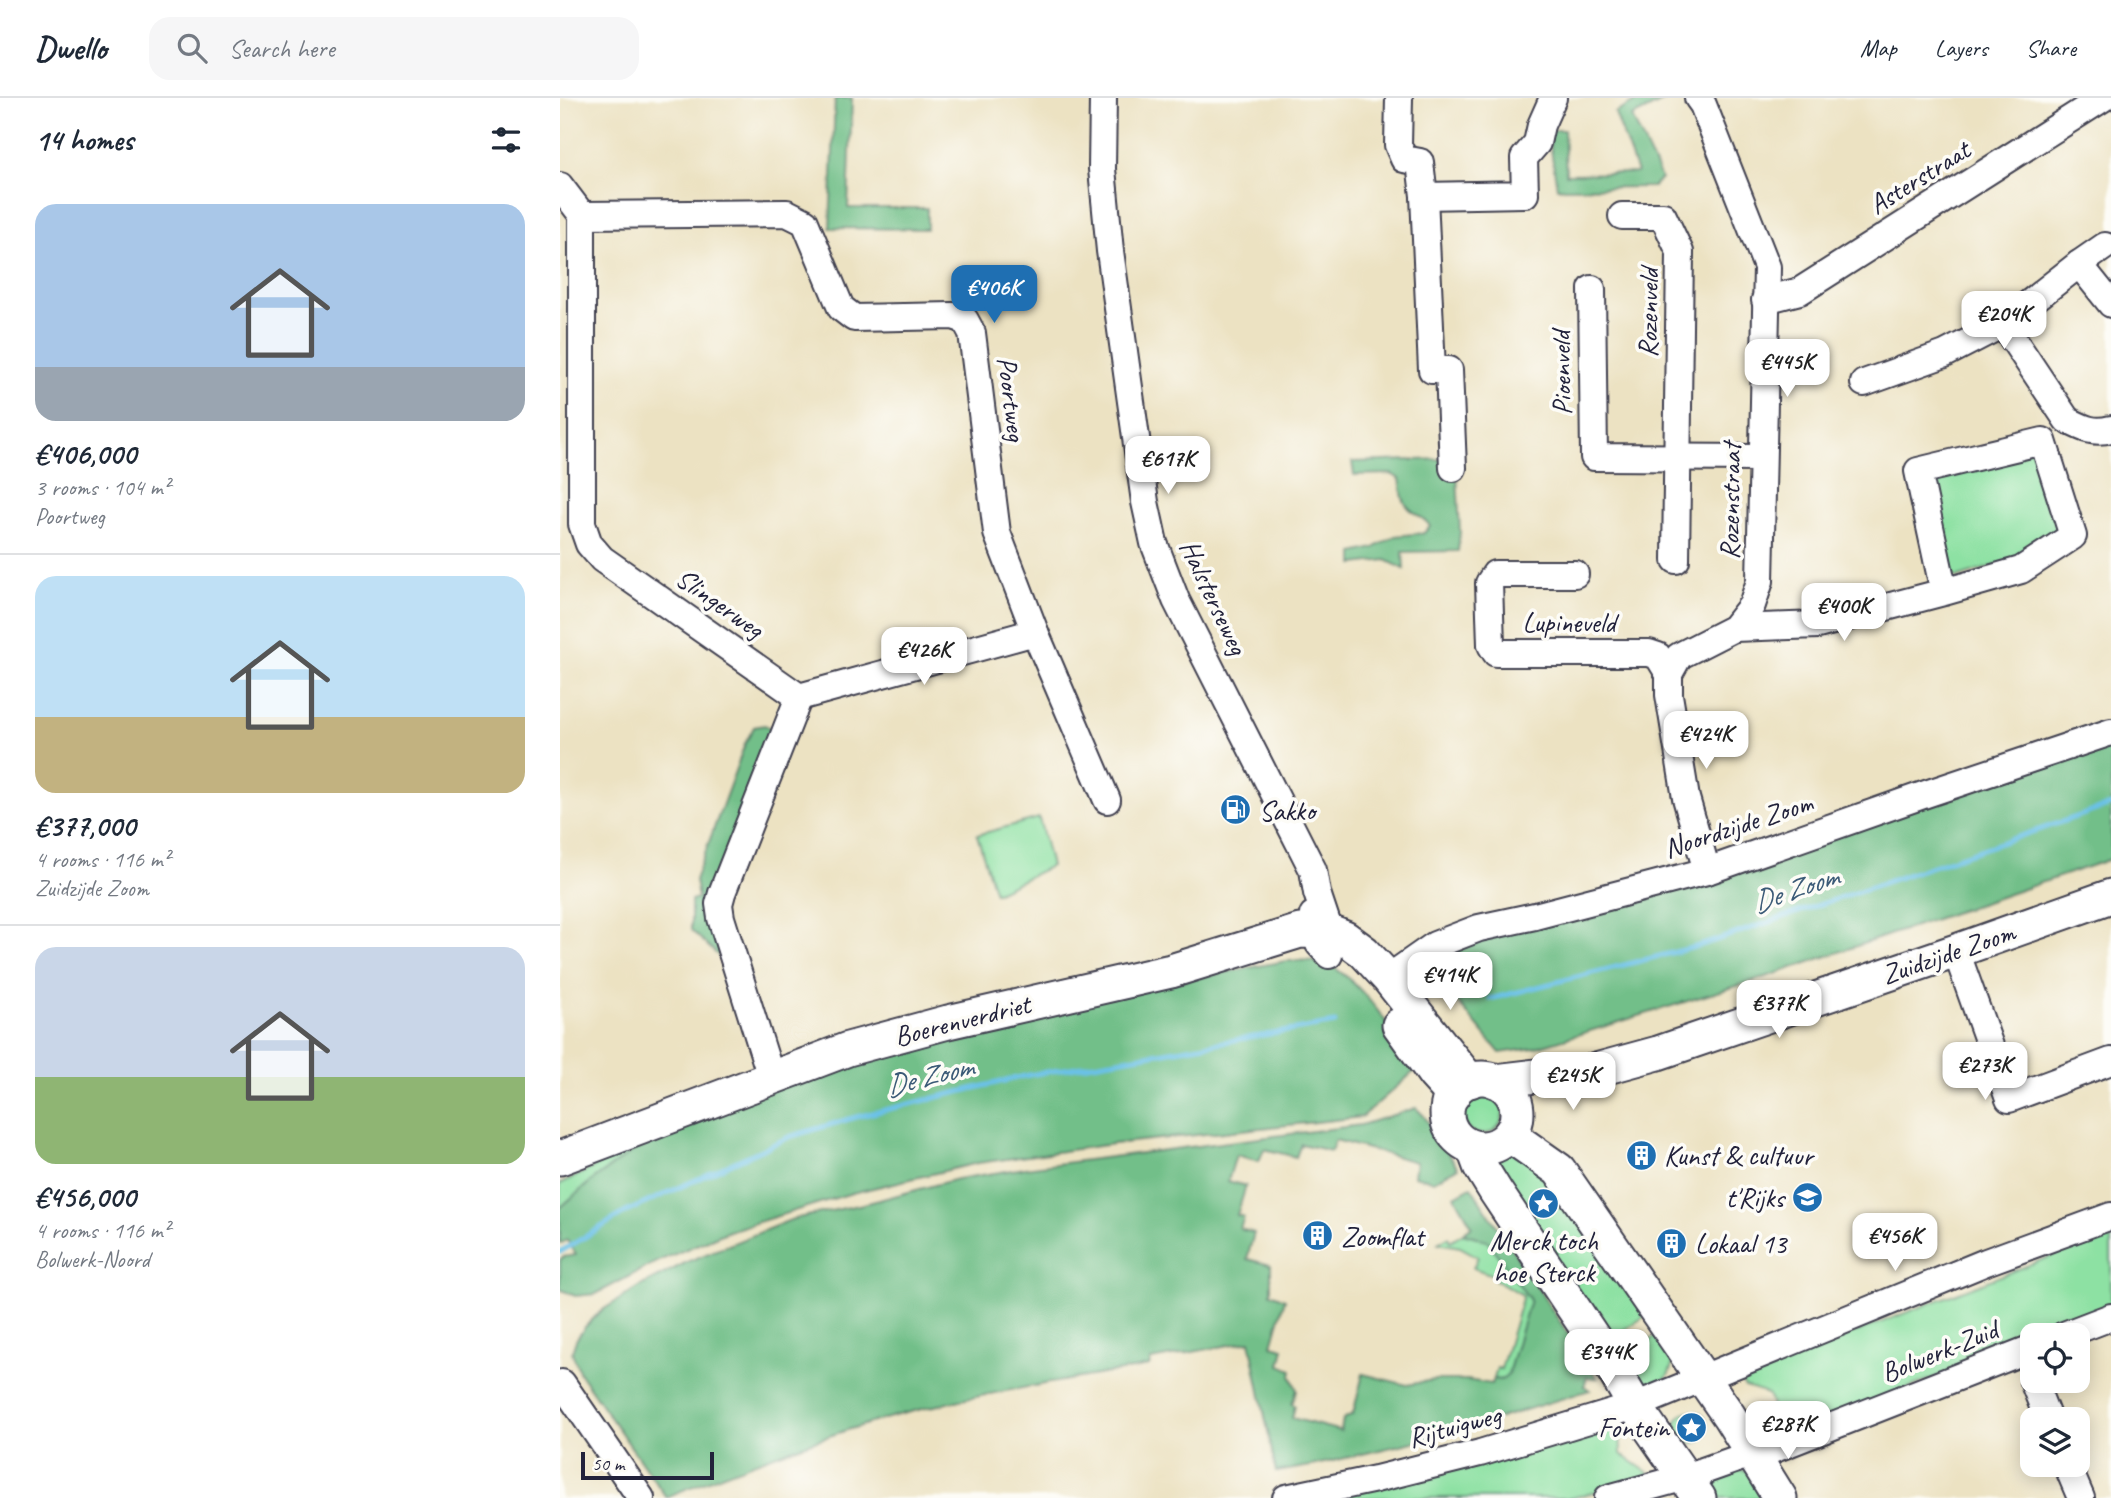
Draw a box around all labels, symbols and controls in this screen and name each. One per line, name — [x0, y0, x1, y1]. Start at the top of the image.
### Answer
search box — [149, 17, 639, 80]
text: Dwello — [35, 27, 107, 69]
icon: search — [173, 29, 211, 67]
text: Search here — [229, 32, 335, 65]
text: Map — [1860, 33, 1897, 63]
text: Layers — [1935, 33, 1988, 63]
text: Share — [2026, 33, 2076, 63]
text: 14 homes — [35, 121, 133, 159]
icon: filters — [487, 121, 525, 159]
street label: Asterstraat — [1862, 131, 1978, 222]
icon: home — [217, 250, 343, 376]
street label: Rozenveld — [1630, 264, 1666, 358]
pin: €406K — [945, 266, 1043, 325]
text: €406K — [967, 273, 1021, 302]
pin: €204K — [1955, 292, 2053, 351]
text: €204K — [1977, 299, 2031, 328]
street label: Pioenveld — [1543, 327, 1579, 415]
pin: €445K — [1738, 340, 1836, 399]
text: €445K — [1761, 347, 1813, 376]
street label: Poortweg — [989, 355, 1035, 444]
text: €406,000 — [35, 435, 136, 473]
pin: €617K — [1119, 436, 1217, 496]
street label: Rozenstraat — [1711, 438, 1749, 560]
text: €617K — [1141, 444, 1195, 473]
text: 3 rooms · 104 m² — [35, 473, 170, 502]
text: Poortweg — [35, 502, 105, 531]
street label: Halsterseweg — [1172, 534, 1256, 661]
street label: Slingerweg — [669, 560, 772, 647]
pin: €400K — [1795, 584, 1893, 643]
text: €400K — [1817, 591, 1871, 620]
street label: Lupineveld — [1522, 605, 1620, 640]
icon: home — [217, 622, 343, 748]
pin: €426K — [875, 628, 973, 687]
text: €426K — [897, 635, 951, 664]
pin: €424K — [1657, 712, 1755, 771]
text: €424K — [1679, 719, 1733, 748]
street label: Noordzijde Zoom — [1659, 784, 1818, 865]
fuel station icon: Sakko — [1219, 793, 1253, 827]
place label: Sakko — [1259, 793, 1318, 828]
text: €377,000 — [35, 807, 135, 845]
text: 4 rooms · 116 m² — [35, 845, 170, 874]
water label: De Zoom — [1747, 856, 1846, 921]
text: Zuidzijde Zoom — [35, 874, 149, 903]
street label: Zuidzijde Zoom — [1877, 913, 2021, 992]
pin: €414K — [1401, 953, 1499, 1012]
text: €414K — [1423, 960, 1477, 989]
pin: €377K — [1730, 981, 1828, 1040]
street label: Boerenverdriet — [891, 986, 1036, 1054]
text: €377K — [1753, 988, 1805, 1017]
icon: home — [217, 993, 343, 1119]
pin: €273K — [1936, 1042, 2034, 1102]
water label: De Zoom — [882, 1046, 980, 1105]
text: €273K — [1959, 1050, 2012, 1079]
pin: €245K — [1524, 1052, 1622, 1112]
text: €245K — [1547, 1060, 1599, 1089]
building icon: Kunst & cultuur — [1624, 1138, 1658, 1172]
place label: Kunst & cultuur — [1664, 1138, 1815, 1173]
text: €456,000 — [35, 1178, 136, 1216]
place label: t'Rijks — [1726, 1180, 1786, 1215]
school or university icon: t'Rijks — [1790, 1180, 1824, 1214]
place icon: Merck toch hoe Sterck — [1527, 1186, 1561, 1220]
pin: €456K — [1846, 1214, 1944, 1273]
text: 4 rooms · 116 m² — [35, 1216, 170, 1245]
building icon: Zoomflat — [1301, 1219, 1335, 1253]
place label: Zoomflat — [1341, 1219, 1427, 1254]
text: €456K — [1868, 1221, 1922, 1250]
place label: Merck toch hoe Sterck — [1490, 1223, 1598, 1290]
building icon: Lokaal 13 — [1655, 1226, 1689, 1260]
place label: Lokaal 13 — [1695, 1226, 1789, 1261]
text: Bolwerk-Noord — [35, 1245, 150, 1274]
street label: Bolwerk-Zuid — [1876, 1310, 2006, 1390]
map controls — [2020, 1323, 2090, 1477]
button: locate — [2020, 1323, 2090, 1393]
pin: €344K — [1558, 1330, 1656, 1389]
text: €344K — [1580, 1337, 1634, 1366]
street label: Rijtuigweg — [1404, 1396, 1506, 1455]
pin: €287K — [1739, 1402, 1837, 1461]
button: layers — [2020, 1407, 2090, 1477]
text: €287K — [1762, 1409, 1815, 1438]
place label: Fontein — [1598, 1410, 1670, 1445]
place icon: Fontein — [1675, 1410, 1709, 1444]
scale bar — [581, 1449, 714, 1481]
text: 50 m — [592, 1452, 624, 1476]

